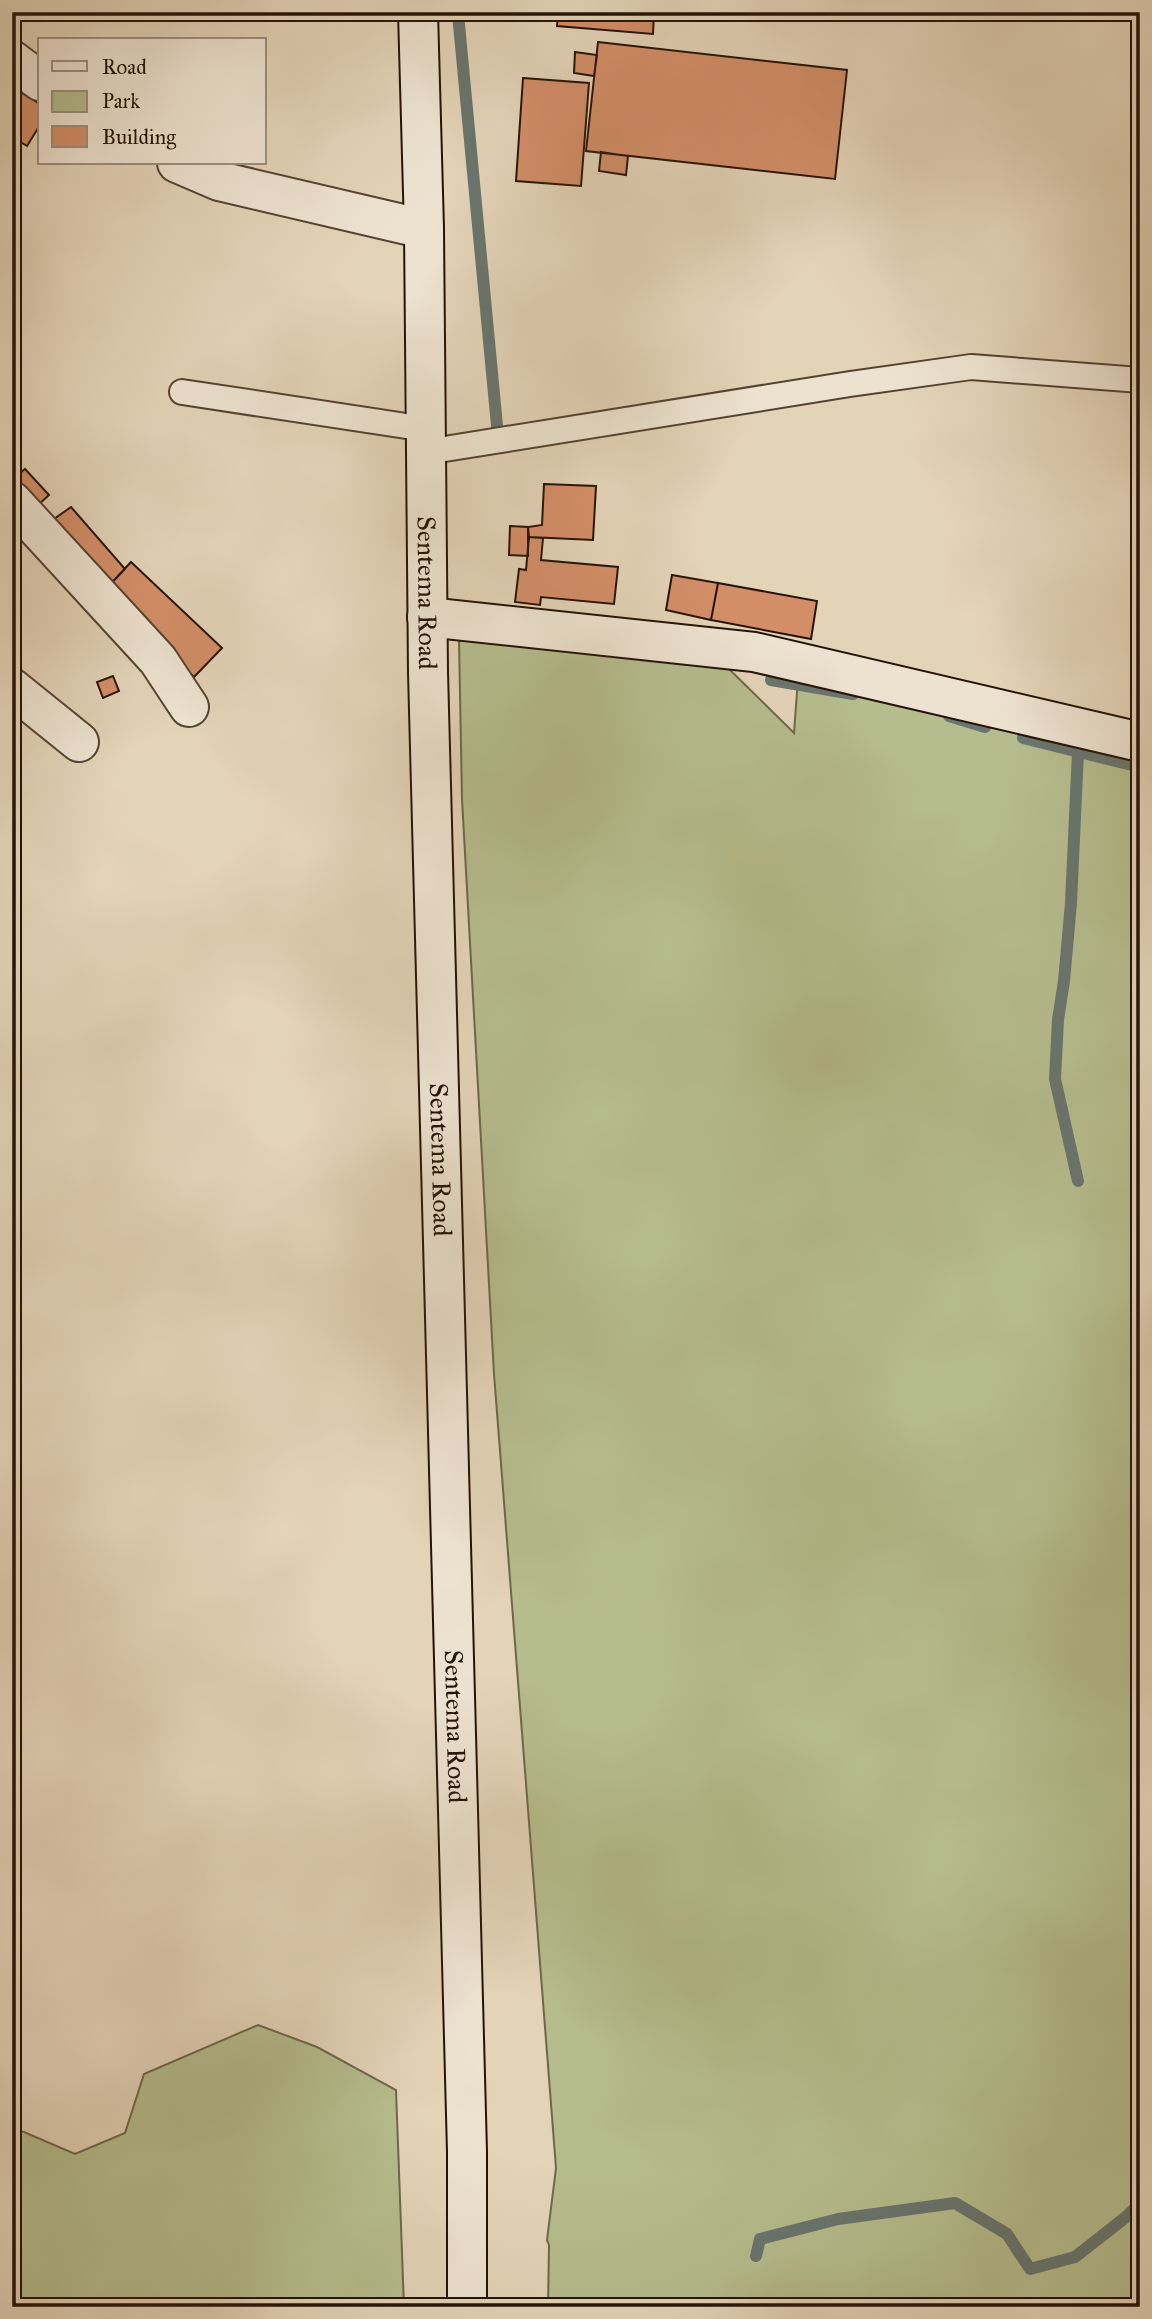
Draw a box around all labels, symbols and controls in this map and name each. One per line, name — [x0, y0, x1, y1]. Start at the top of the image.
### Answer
legend — [38, 38, 266, 164]
text: Road — [102, 54, 147, 80]
text: Park — [102, 88, 140, 114]
text: Building — [102, 124, 176, 150]
street label: Sentema Road — [411, 516, 444, 670]
street label: Sentema Road — [423, 1082, 459, 1237]
street label: Sentema Road — [438, 1649, 474, 1804]

